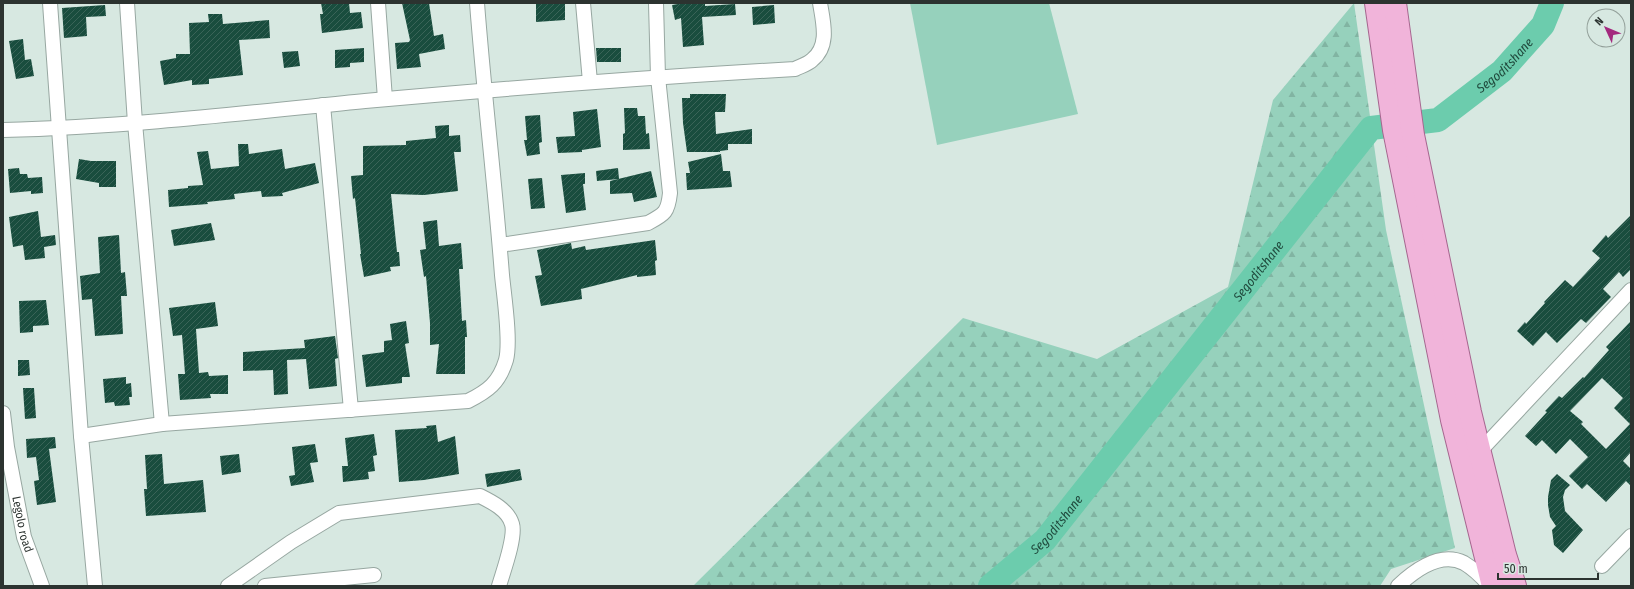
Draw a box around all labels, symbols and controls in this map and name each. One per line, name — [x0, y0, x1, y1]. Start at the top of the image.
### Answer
north arrow — [1586, 8, 1626, 48]
text: N — [1592, 15, 1606, 28]
water label: Segoditshane — [1473, 35, 1536, 96]
water label: Segoditshane — [1229, 238, 1287, 305]
water label: Segoditshane — [1027, 492, 1086, 558]
street label: Legolo road — [9, 495, 36, 554]
scale bar — [1498, 555, 1598, 581]
text: 50 m — [1504, 562, 1528, 576]

